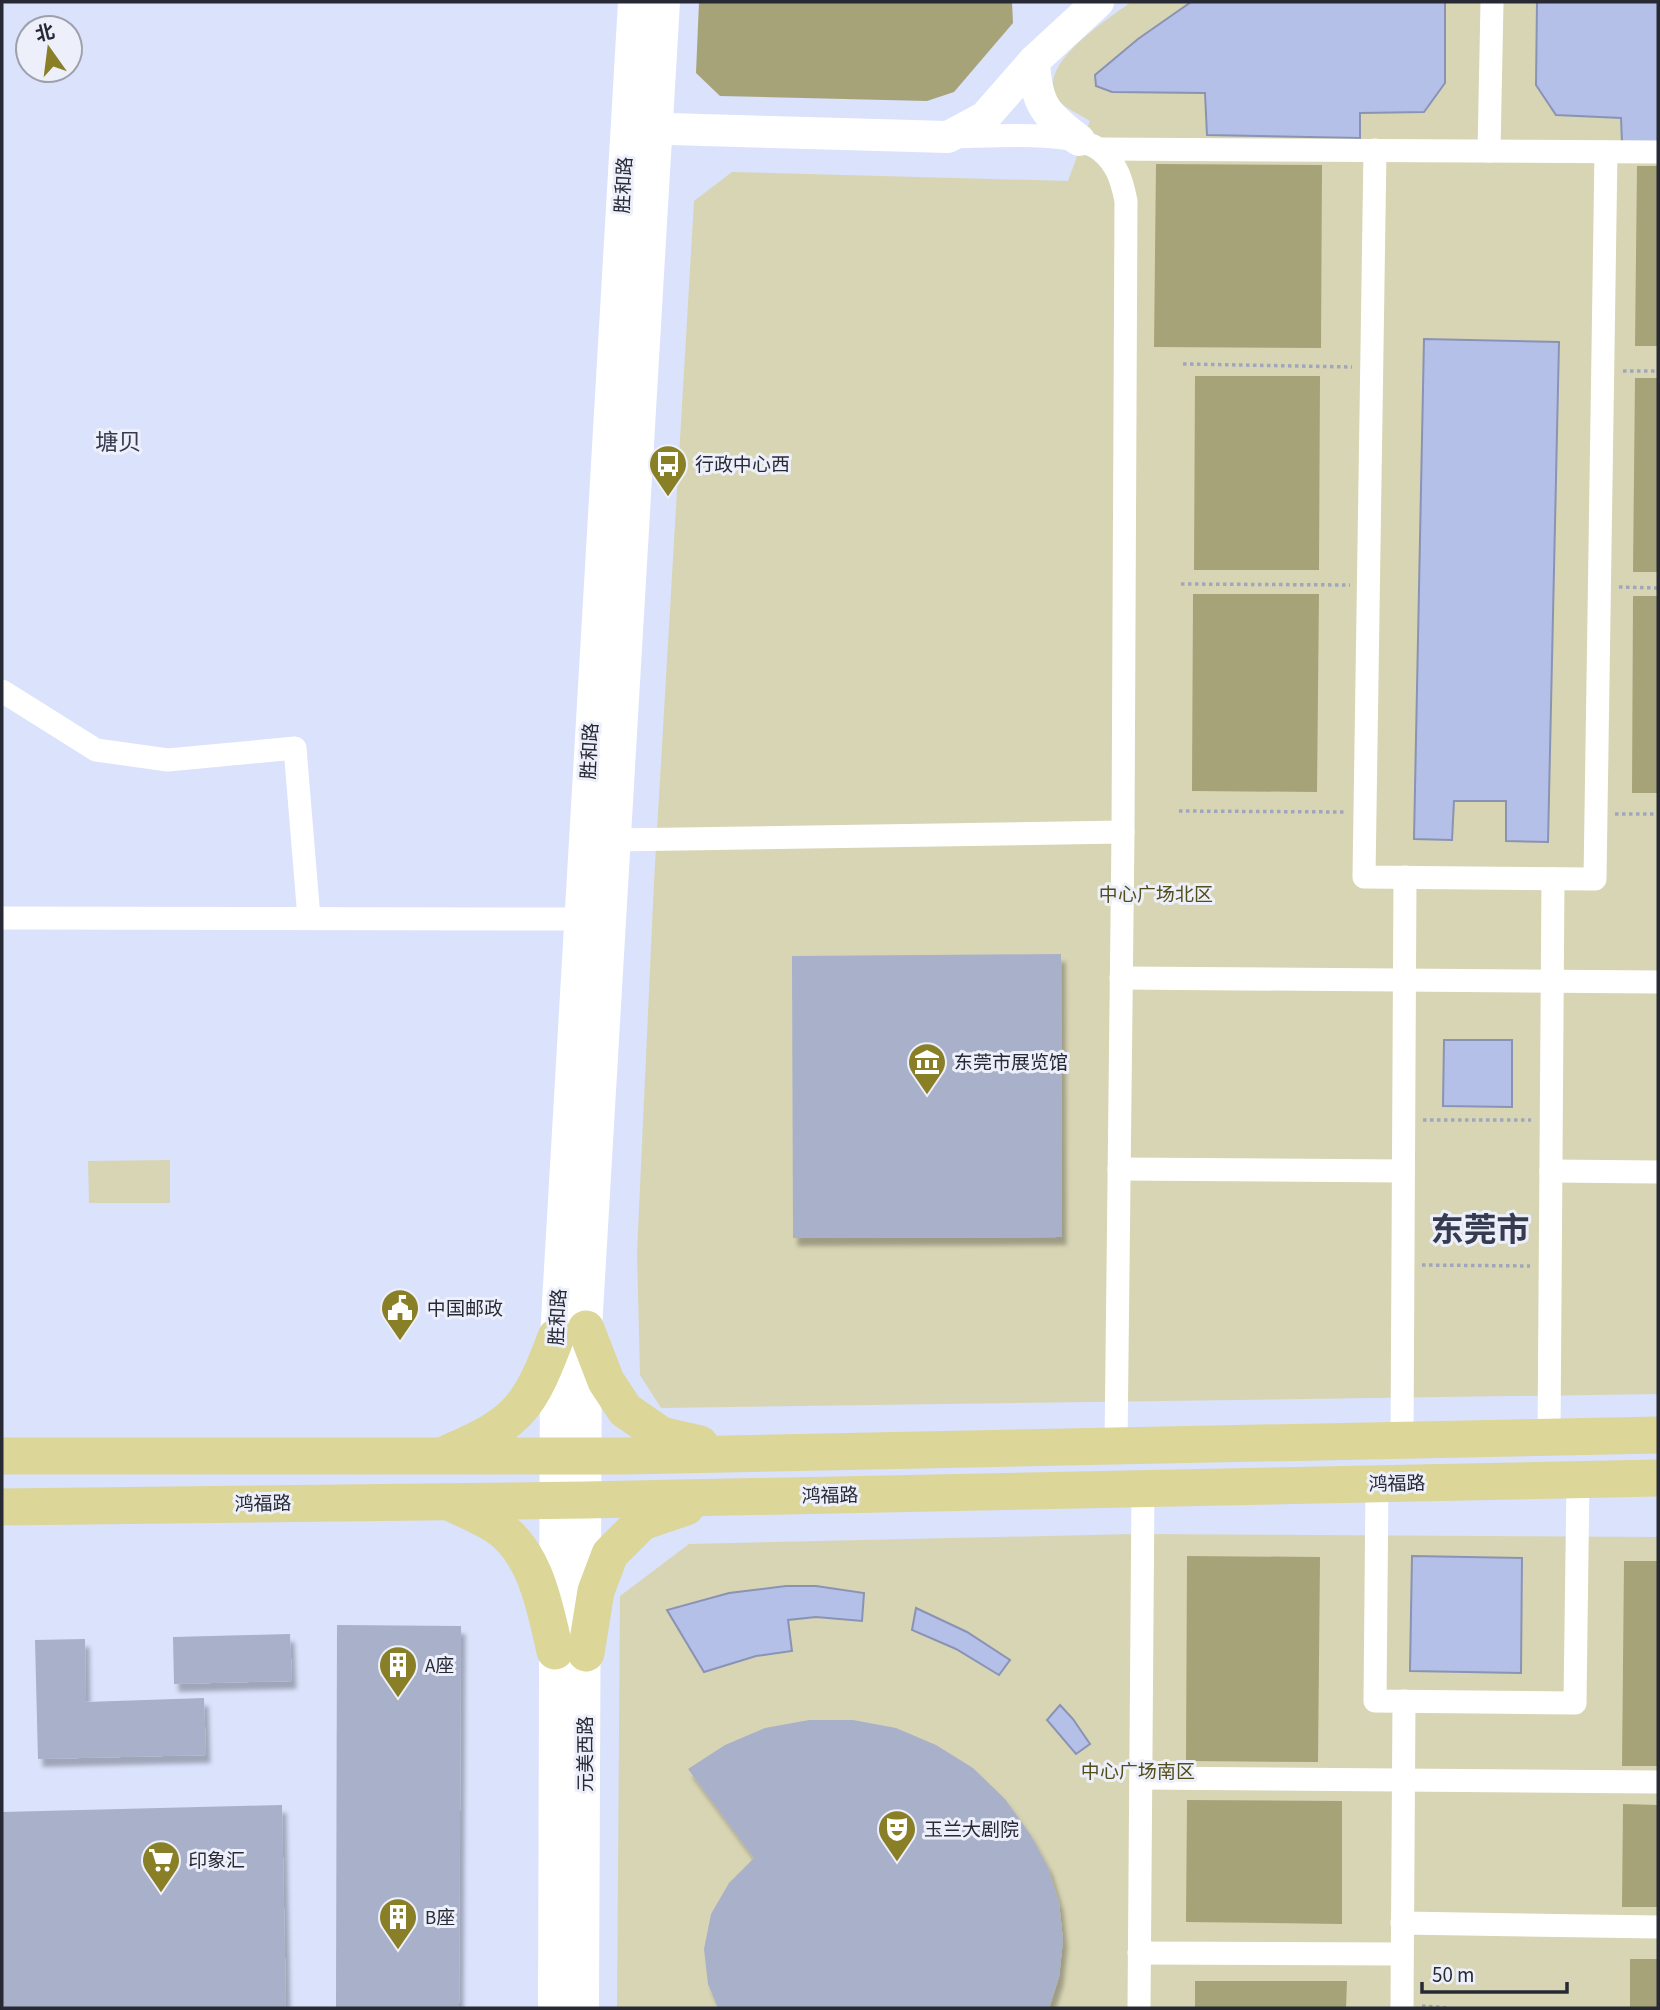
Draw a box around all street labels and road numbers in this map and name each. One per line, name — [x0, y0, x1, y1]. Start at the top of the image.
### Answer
street label: 胜和路 — [610, 156, 639, 214]
street label: 胜和路 — [576, 722, 605, 780]
street label: 胜和路 — [544, 1288, 573, 1346]
street label: 鸿福路 — [1368, 1471, 1426, 1498]
street label: 鸿福路 — [801, 1483, 859, 1510]
street label: 鸿福路 — [234, 1491, 292, 1518]
street label: 元美西路 — [573, 1716, 600, 1792]

